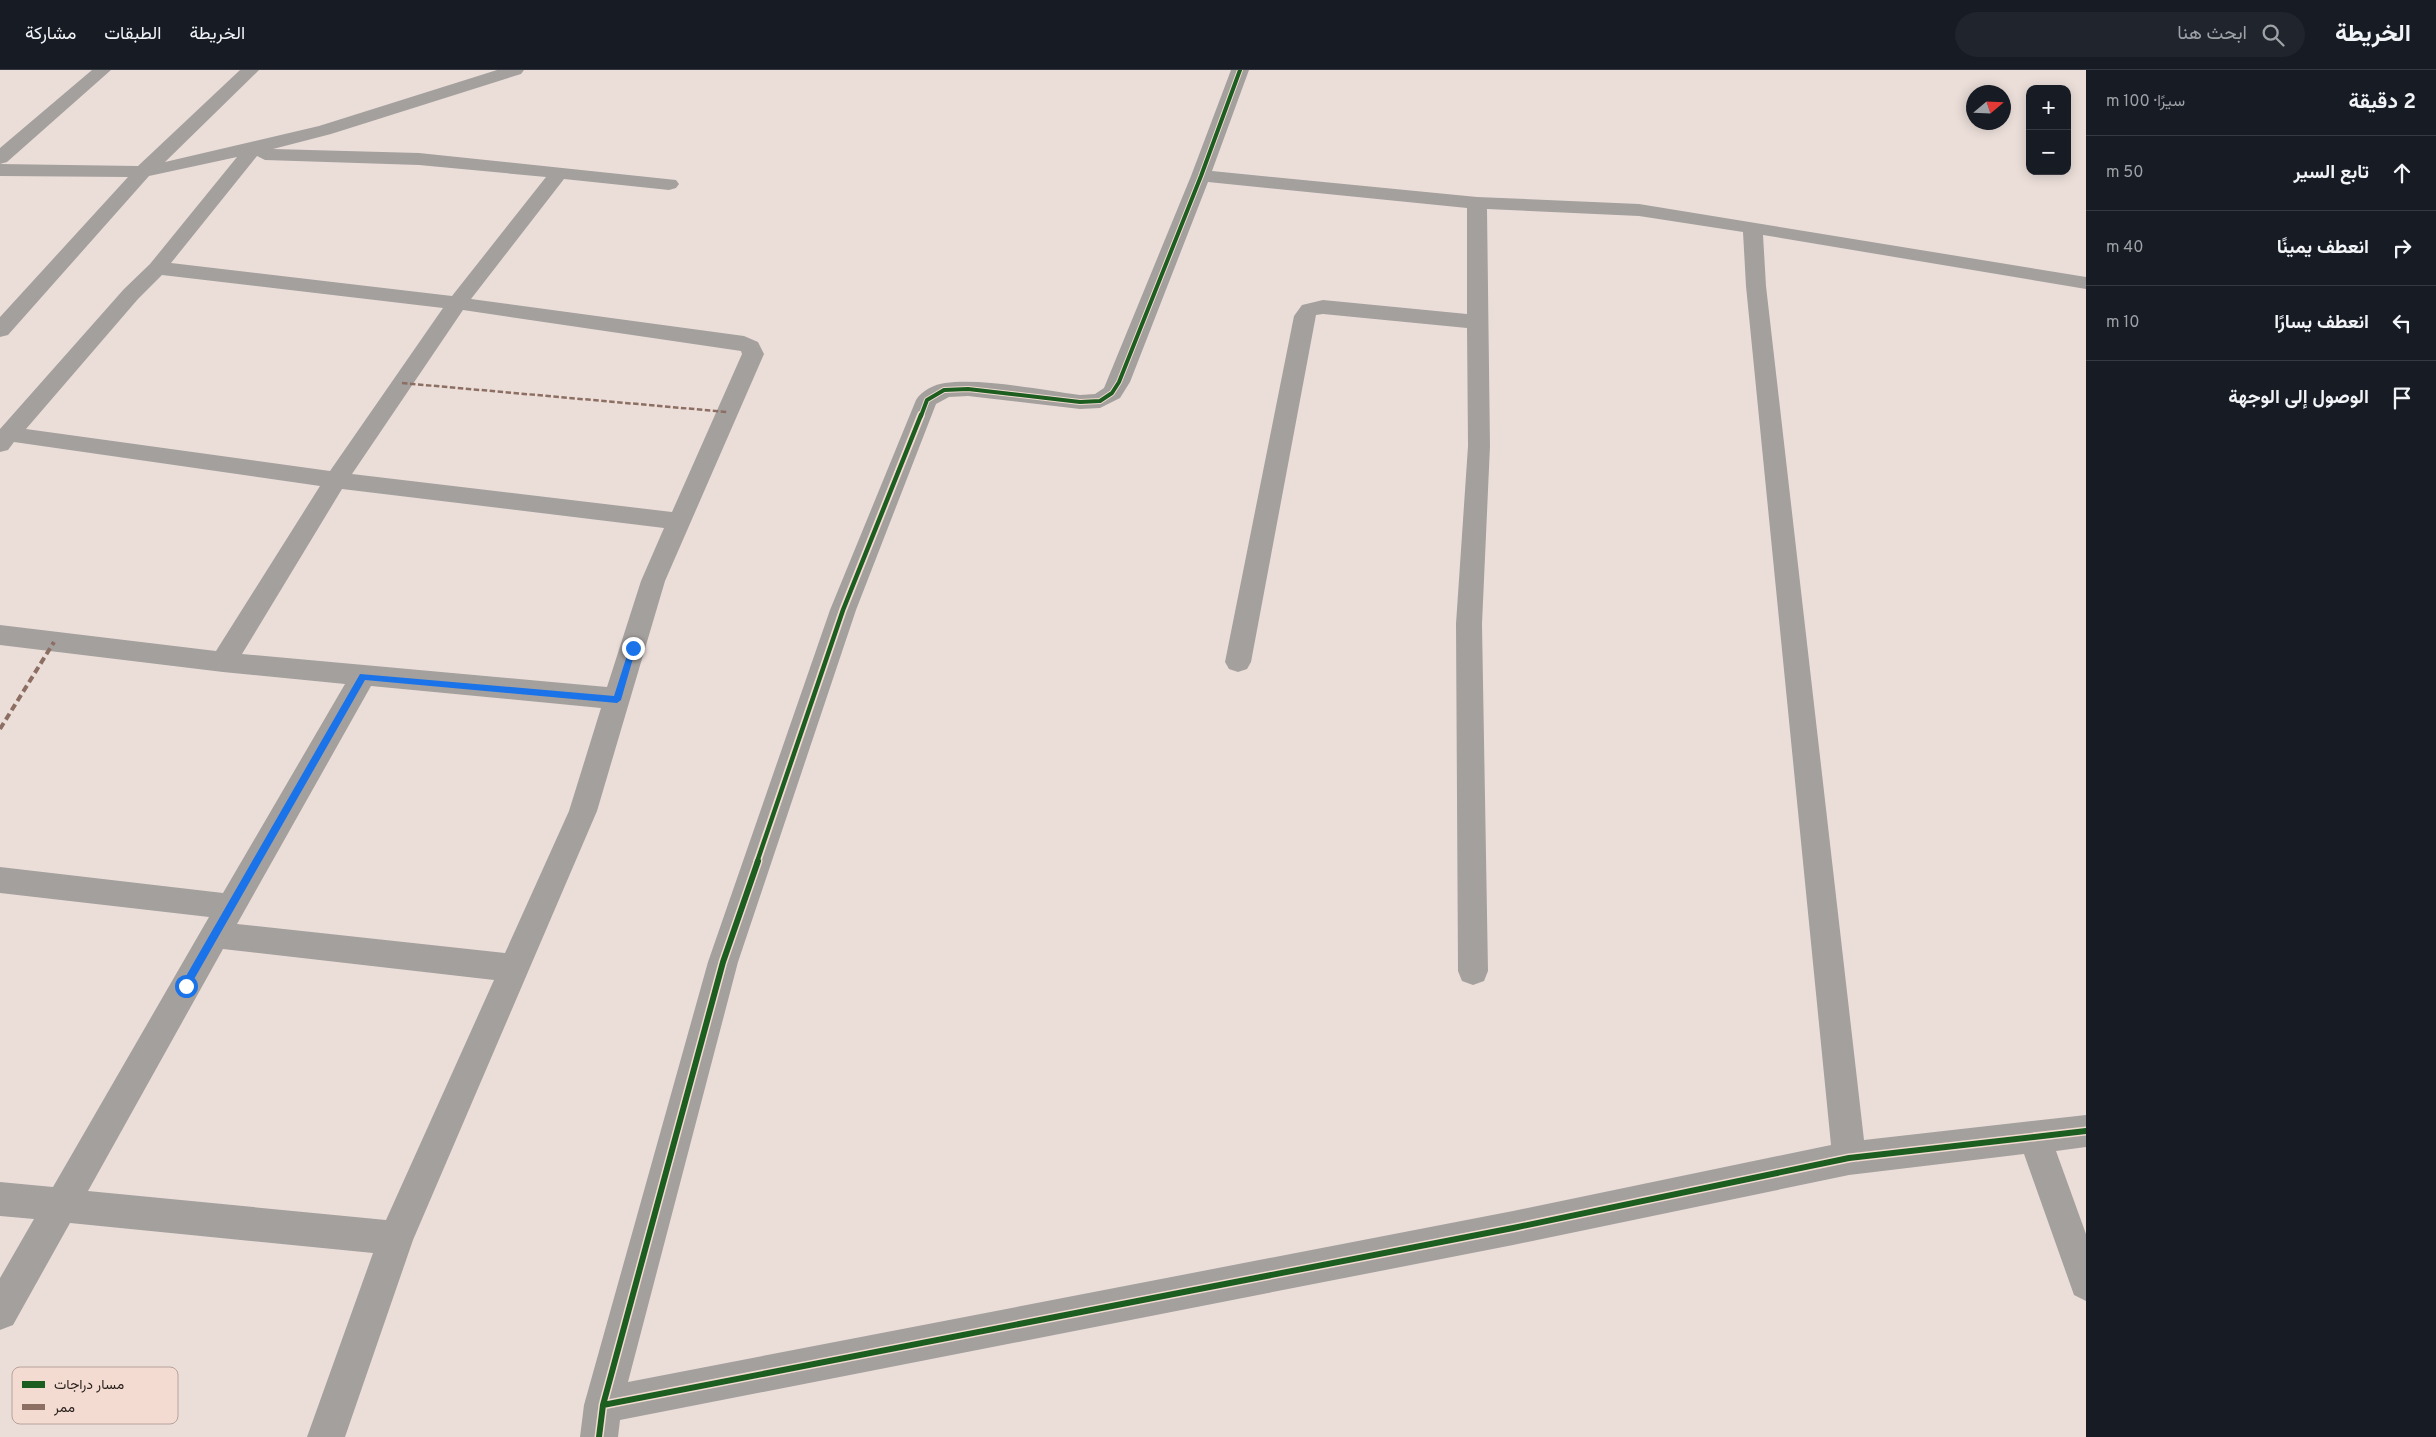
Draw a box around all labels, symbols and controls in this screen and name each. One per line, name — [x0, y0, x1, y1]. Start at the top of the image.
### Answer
search box — [1955, 12, 2305, 57]
text: الخريطة — [2335, 20, 2411, 50]
icon: search — [2259, 21, 2287, 49]
text: ابحث هنا — [2177, 22, 2247, 46]
text: مشاركة — [25, 23, 76, 46]
text: الطبقات — [104, 23, 161, 46]
text: الخريطة — [189, 23, 245, 46]
north arrow — [1966, 85, 2011, 130]
map controls — [2026, 85, 2071, 175]
button: + — [2026, 85, 2071, 130]
text: 2 دقيقة — [2348, 89, 2416, 116]
text: سيرًا · 100 m — [2106, 92, 2185, 112]
button: − — [2026, 130, 2071, 175]
icon: ahead — [2388, 159, 2416, 187]
text: تابع السير — [2293, 161, 2369, 185]
text: 50 m — [2106, 163, 2144, 183]
icon: right — [2388, 234, 2416, 262]
text: انعطف يمينًا — [2277, 236, 2369, 260]
text: 40 m — [2106, 238, 2144, 258]
icon: left — [2388, 309, 2416, 337]
text: انعطف يسارًا — [2274, 311, 2369, 335]
text: 10 m — [2106, 313, 2140, 333]
icon: arrive — [2388, 384, 2416, 412]
text: الوصول إلى الوجهة — [2228, 386, 2369, 410]
route end — [622, 637, 645, 660]
route start — [175, 975, 198, 998]
legend — [12, 1367, 178, 1424]
text: مسار دراجات — [54, 1377, 124, 1394]
text: ممر — [53, 1400, 75, 1417]

